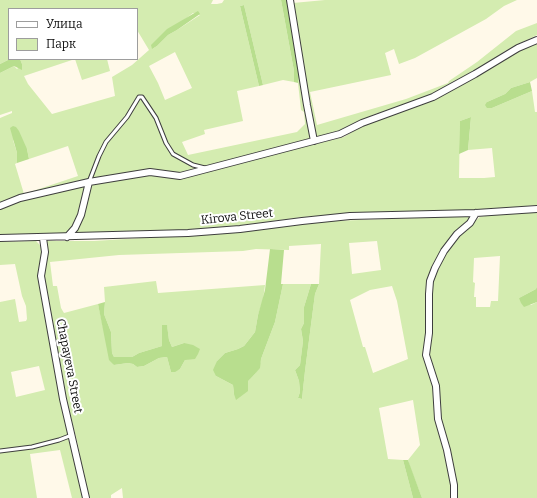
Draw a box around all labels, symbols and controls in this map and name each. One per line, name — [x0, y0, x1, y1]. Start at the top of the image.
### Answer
legend — [8, 8, 138, 60]
text: Улица — [46, 17, 82, 31]
text: Парк — [46, 37, 76, 51]
street label: Kirova Street — [200, 206, 274, 228]
street label: Chapayeva Street — [53, 317, 85, 415]

